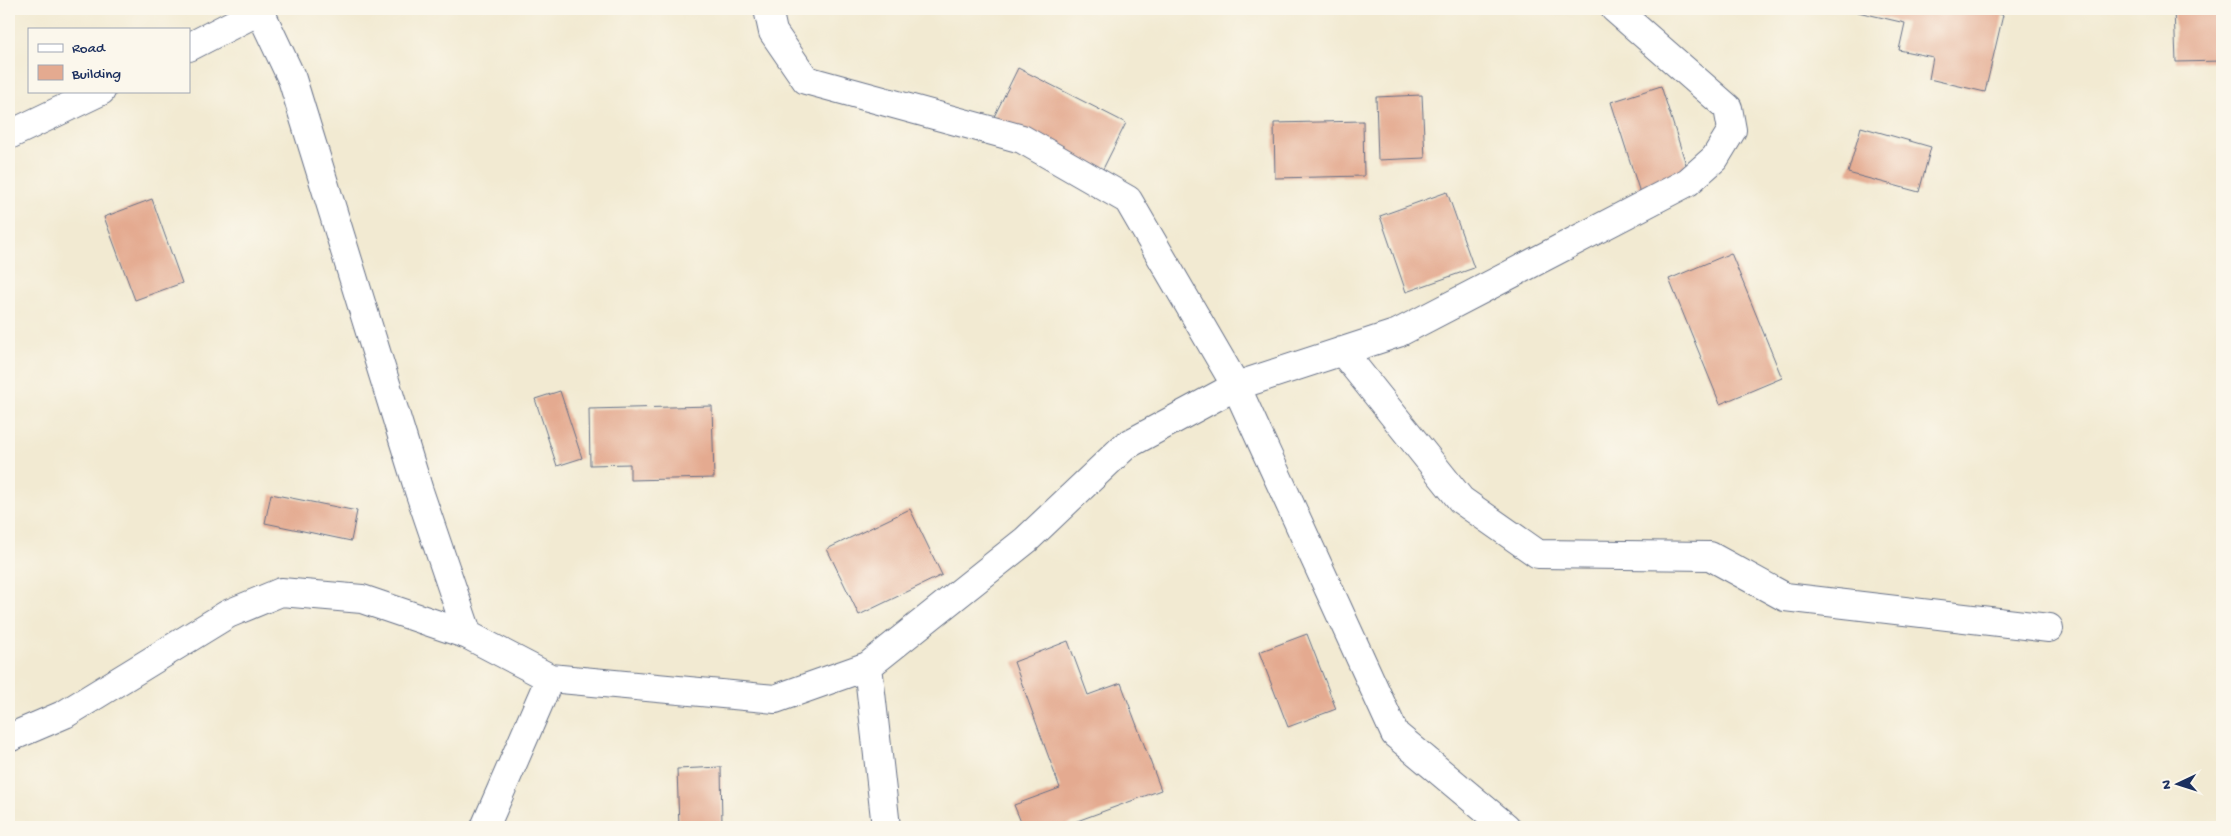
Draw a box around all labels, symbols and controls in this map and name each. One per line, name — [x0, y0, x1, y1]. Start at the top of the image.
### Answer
legend — [28, 28, 190, 92]
text: Road — [72, 40, 106, 58]
text: Building — [71, 66, 121, 84]
north arrow — [2154, 758, 2204, 808]
text: N — [2159, 780, 2176, 790]

